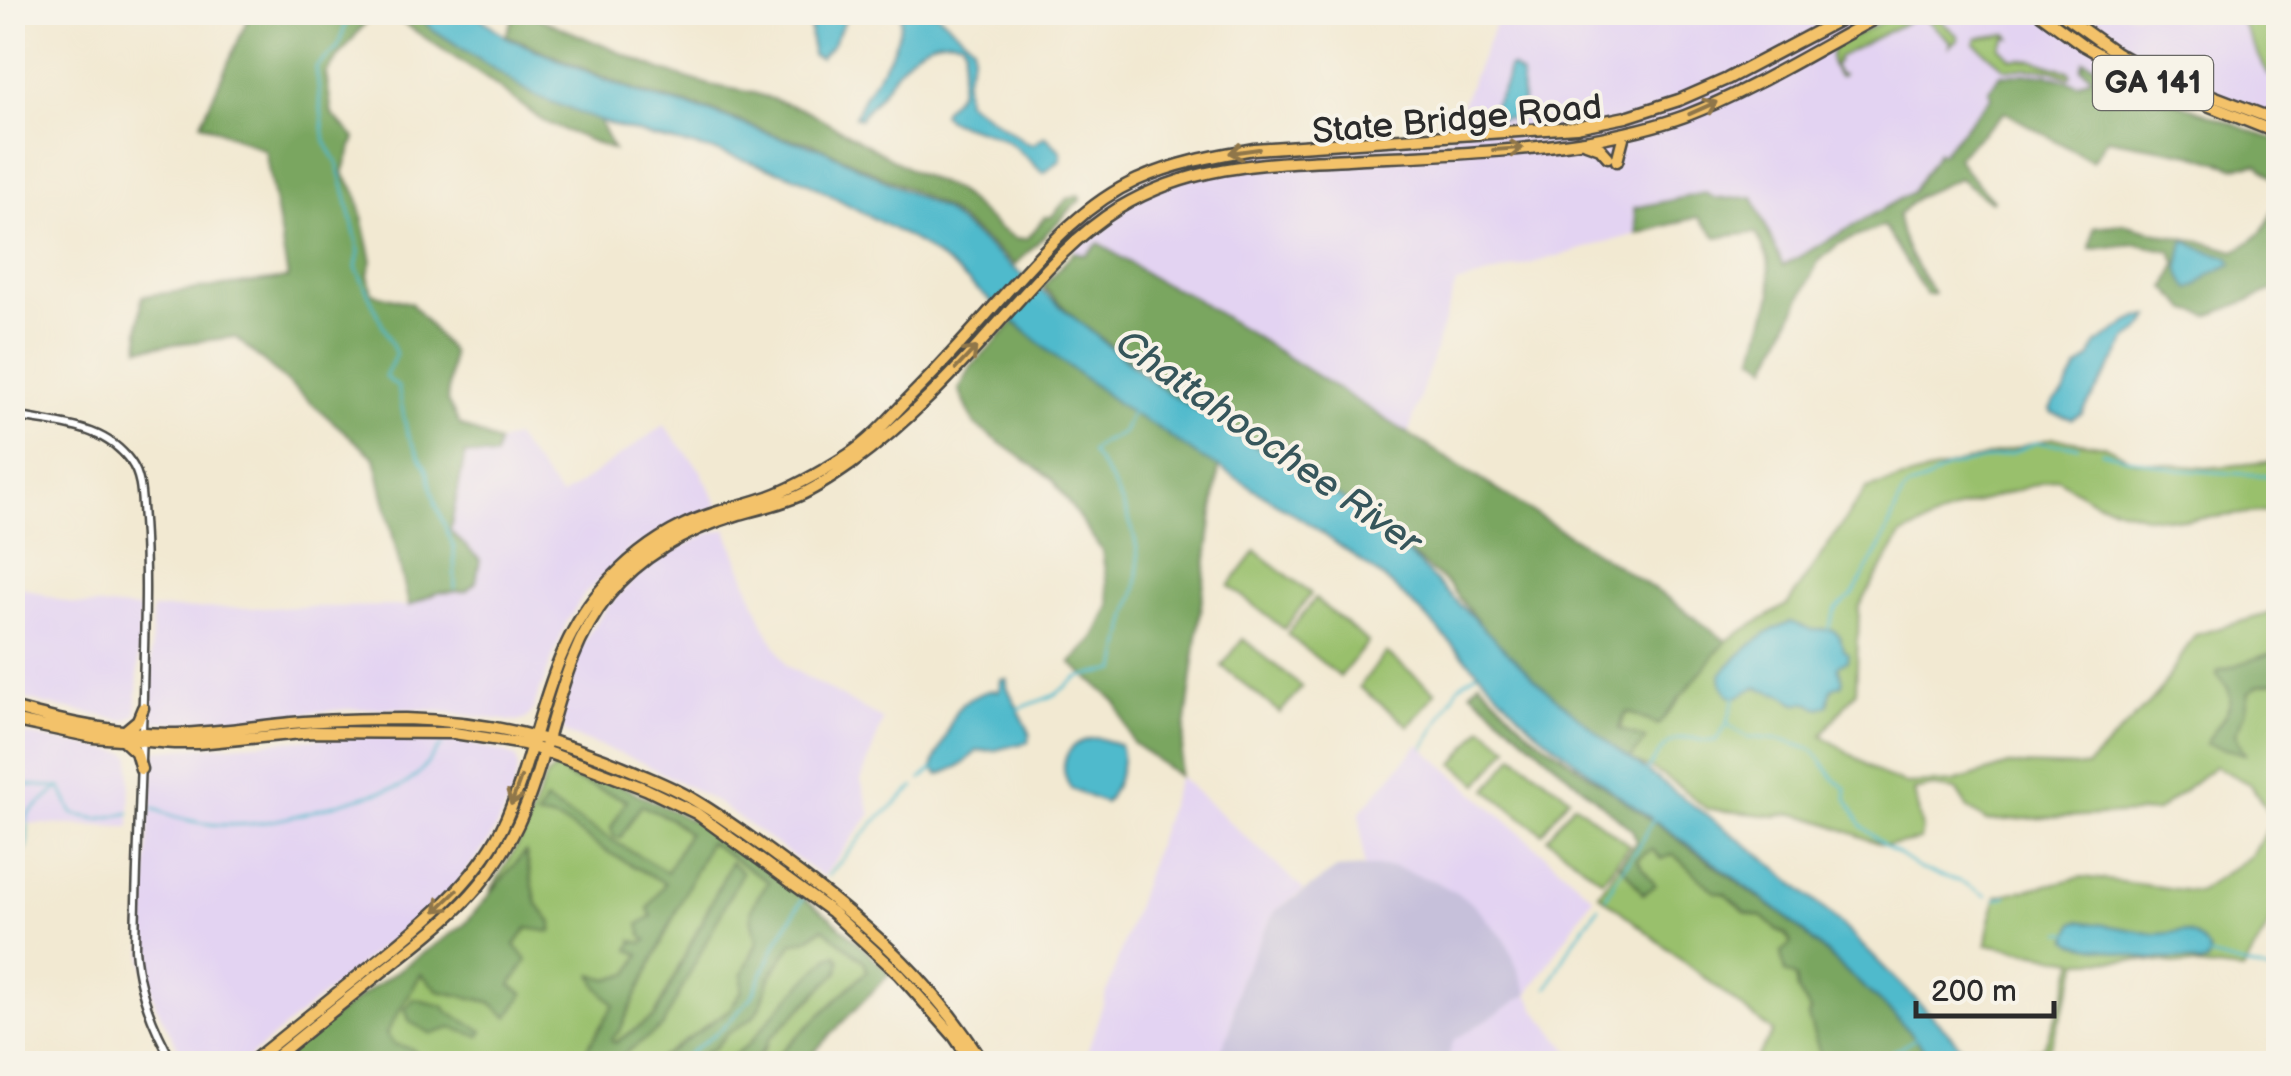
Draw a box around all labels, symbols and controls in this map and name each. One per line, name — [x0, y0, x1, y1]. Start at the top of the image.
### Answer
road number: GA 141 — [2093, 56, 2213, 110]
street label: State Bridge Road — [1310, 86, 1604, 154]
one-way arrow — [1687, 98, 1718, 116]
one-way arrow — [1491, 139, 1524, 158]
one-way arrow — [1229, 143, 1261, 161]
water label: Chattahoochee River — [1107, 321, 1431, 567]
one-way arrow — [954, 346, 977, 371]
one-way arrow — [506, 775, 524, 807]
one-way arrow — [435, 889, 459, 913]
scale bar — [1916, 956, 2054, 1018]
text: 200 m — [1931, 974, 2017, 1010]

